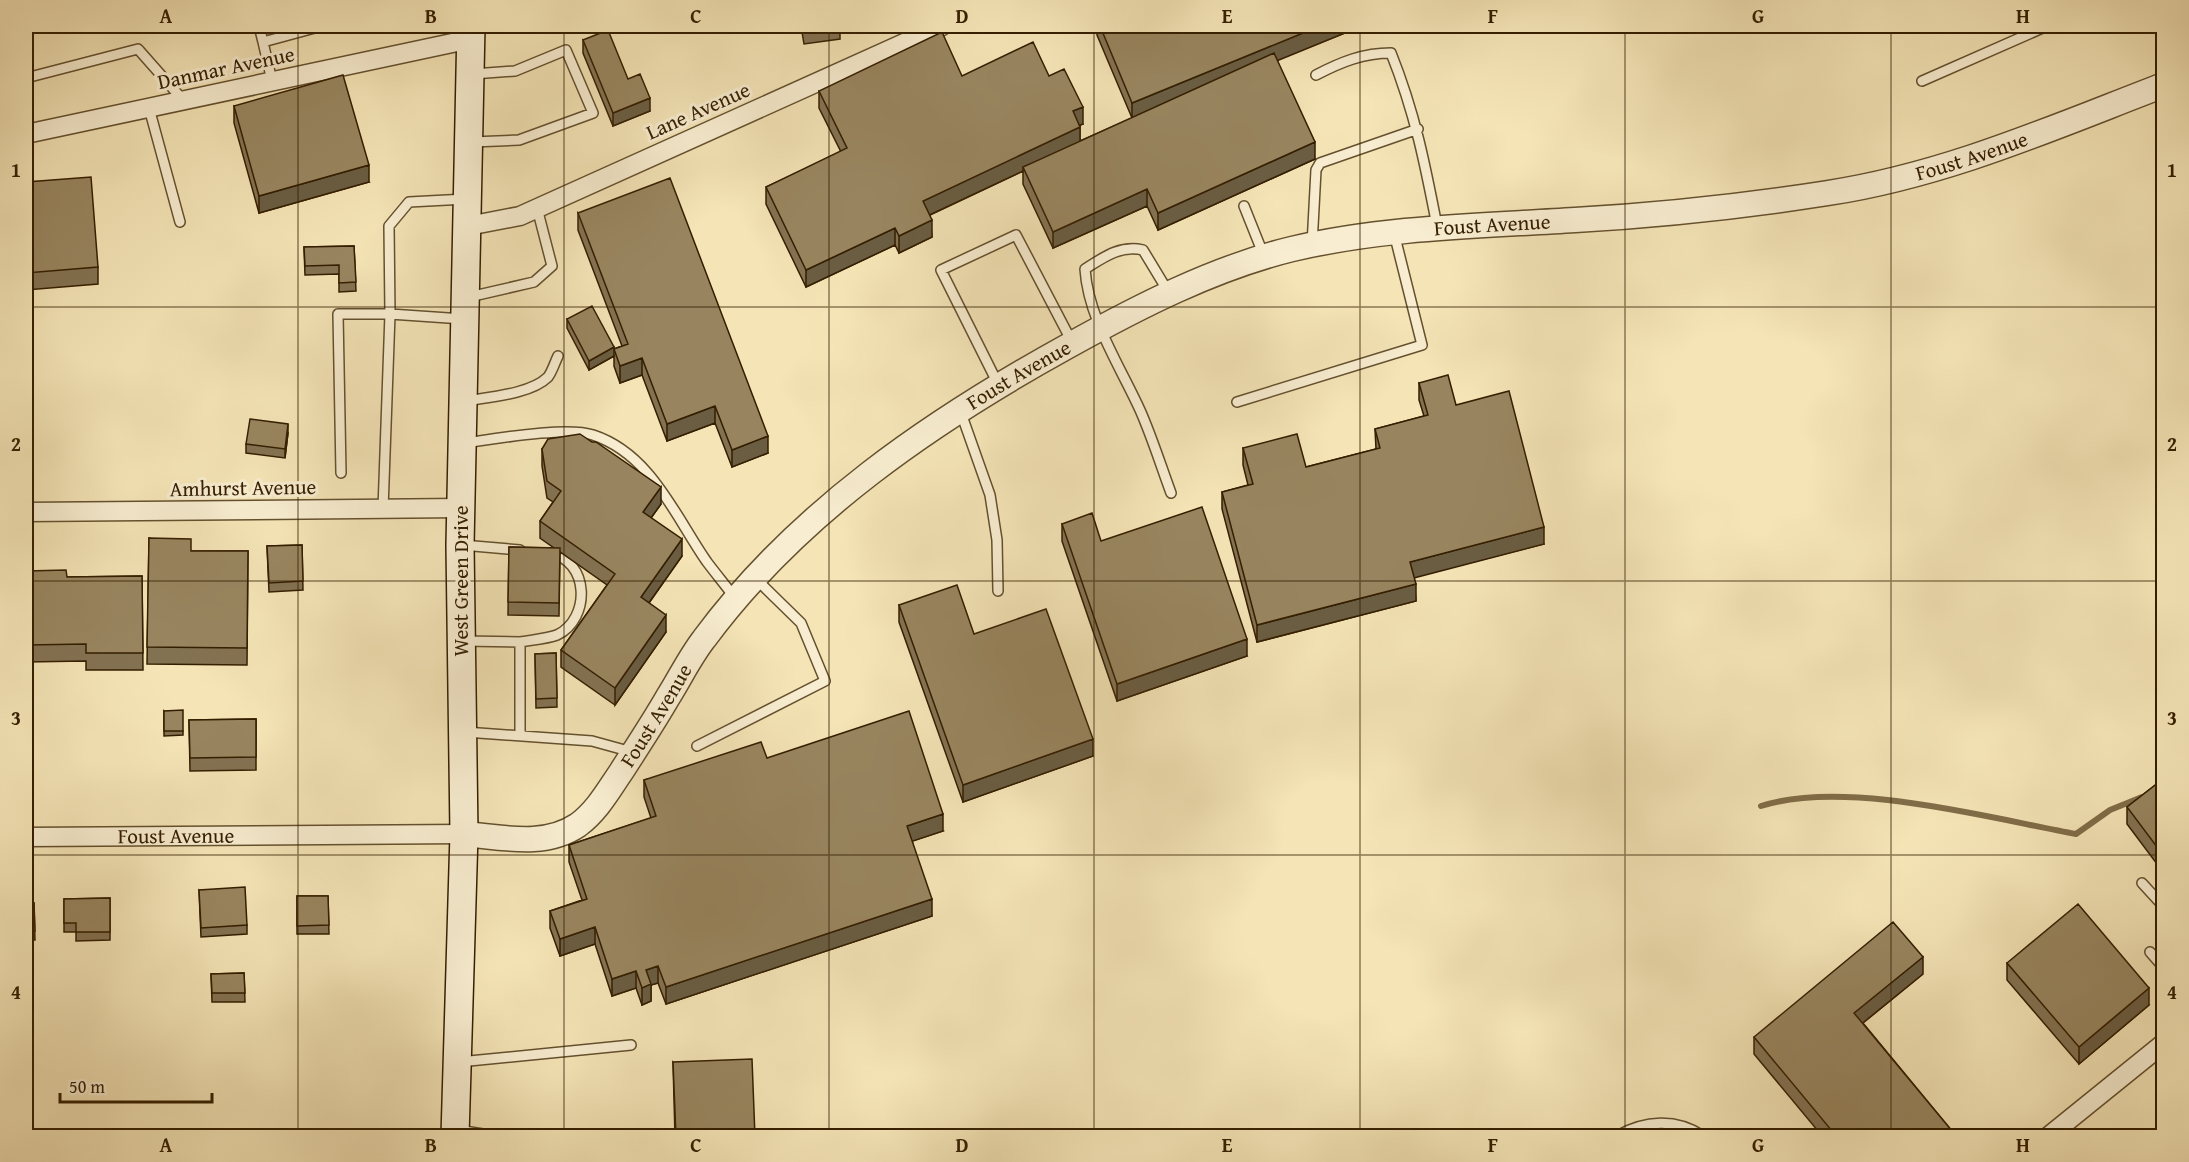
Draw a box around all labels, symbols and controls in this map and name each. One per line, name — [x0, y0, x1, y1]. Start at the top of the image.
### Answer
text: A — [160, 1, 173, 30]
text: B — [425, 1, 437, 30]
text: C — [690, 1, 702, 30]
text: D — [955, 1, 969, 30]
text: E — [1222, 1, 1233, 30]
text: F — [1488, 1, 1498, 30]
text: G — [1752, 1, 1764, 30]
text: H — [2016, 1, 2030, 30]
street label: Danmar Avenue — [155, 38, 297, 97]
street label: Lane Avenue — [641, 74, 755, 147]
street label: Foust Avenue — [1912, 123, 2032, 189]
text: 1 — [11, 155, 21, 184]
text: 1 — [2167, 155, 2177, 184]
street label: Foust Avenue — [1433, 205, 1551, 243]
street label: Foust Avenue — [960, 331, 1076, 417]
text: 2 — [11, 429, 21, 458]
text: 2 — [2167, 429, 2177, 458]
street label: Amhurst Avenue — [169, 471, 317, 504]
street label: West Green Drive — [445, 505, 476, 657]
street label: Foust Avenue — [612, 658, 699, 773]
text: 3 — [11, 703, 21, 732]
text: 3 — [2167, 703, 2177, 732]
street label: Foust Avenue — [118, 820, 234, 851]
text: 4 — [11, 977, 21, 1006]
text: 4 — [2167, 977, 2177, 1006]
scale bar — [60, 1066, 212, 1104]
text: 50 m — [69, 1073, 105, 1100]
text: A — [160, 1130, 173, 1159]
text: B — [425, 1130, 437, 1159]
text: C — [690, 1130, 702, 1159]
text: D — [955, 1130, 969, 1159]
text: E — [1222, 1130, 1233, 1159]
text: F — [1488, 1130, 1498, 1159]
text: G — [1752, 1130, 1764, 1159]
text: H — [2016, 1130, 2030, 1159]

